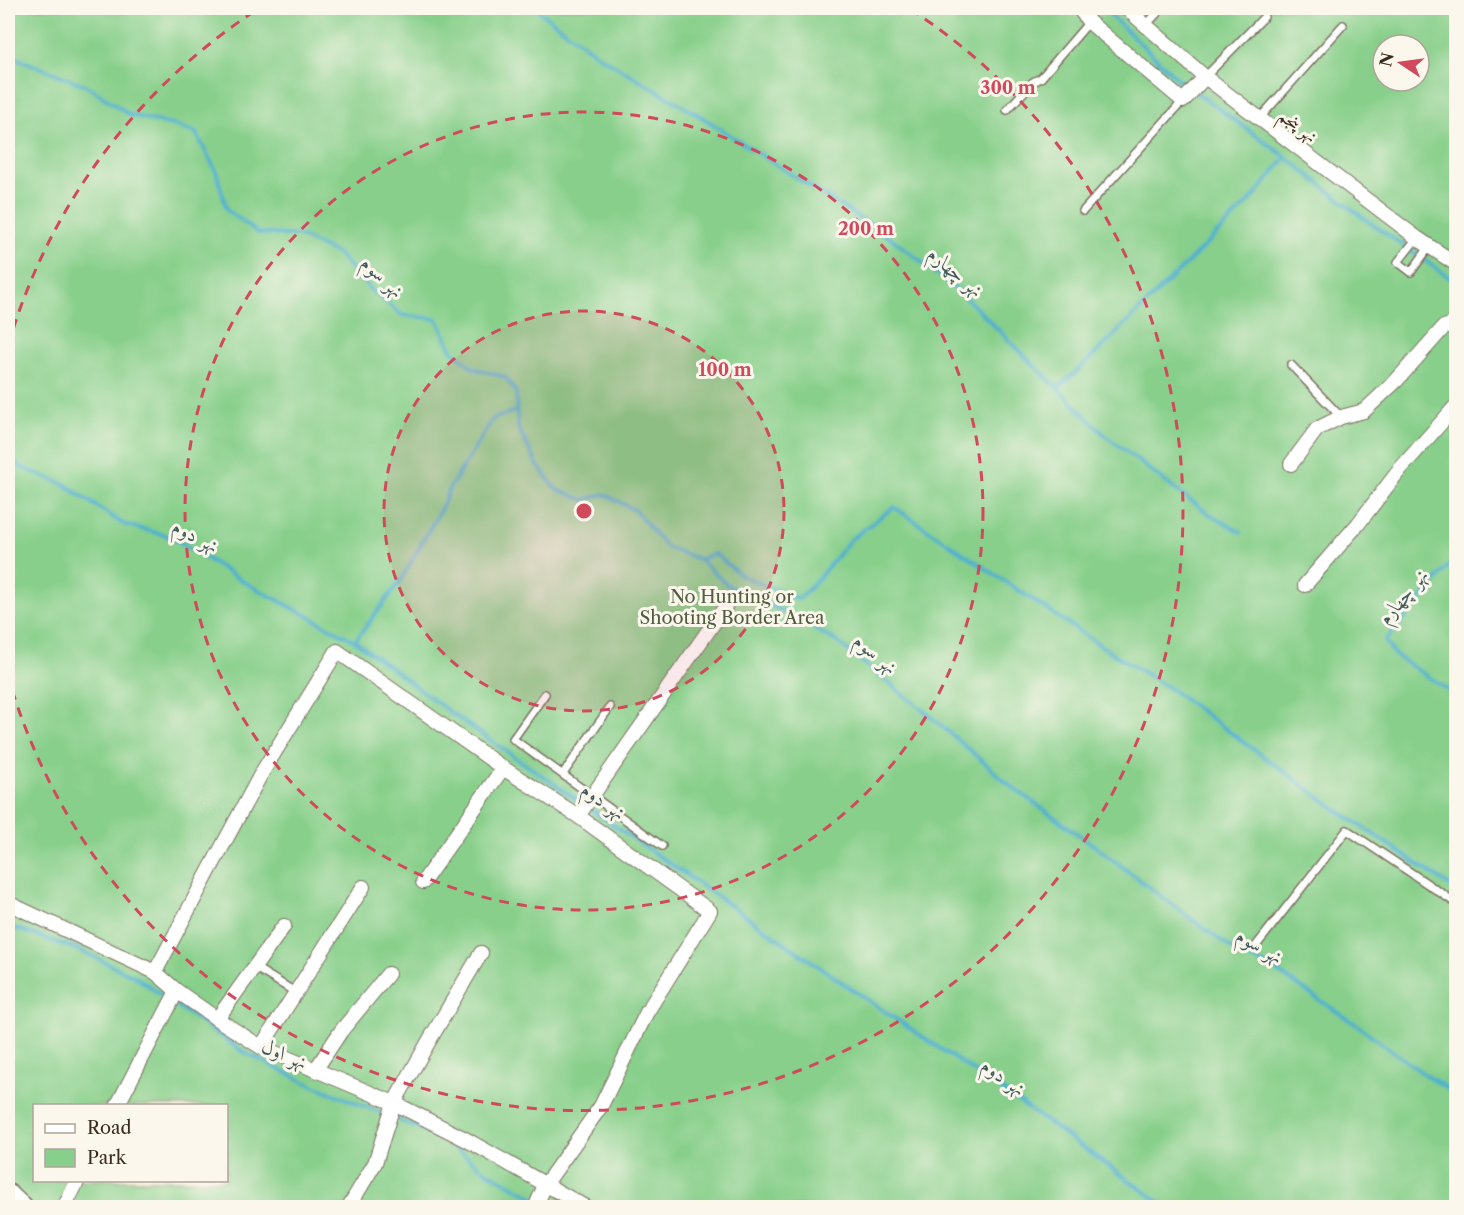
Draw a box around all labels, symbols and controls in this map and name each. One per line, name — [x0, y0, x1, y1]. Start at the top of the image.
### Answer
north arrow — [1371, 33, 1431, 93]
text: N — [1375, 51, 1398, 69]
text: 300 m — [980, 77, 1036, 99]
street label: نهر پنجم — [1271, 105, 1321, 152]
text: 200 m — [838, 218, 894, 240]
water label: نهر چهارم — [919, 242, 989, 307]
water label: نهر سوم — [352, 251, 410, 307]
text: 100 m — [698, 359, 752, 381]
centre of rings — [574, 501, 594, 521]
water label: نهر دوم — [166, 514, 223, 563]
water label: نهر چهارم — [1373, 563, 1438, 633]
park label: No Hunting or Shooting Border Area — [639, 586, 825, 629]
water label: نهر سوم — [845, 629, 903, 684]
water label: نهر دوم — [574, 777, 631, 830]
water label: نهر سوم — [1229, 923, 1288, 974]
water label: نهر اول — [258, 1034, 312, 1075]
water label: نهر دوم — [974, 1053, 1031, 1106]
legend — [33, 1104, 228, 1182]
text: Road — [87, 1117, 132, 1139]
text: Park — [87, 1147, 128, 1169]

